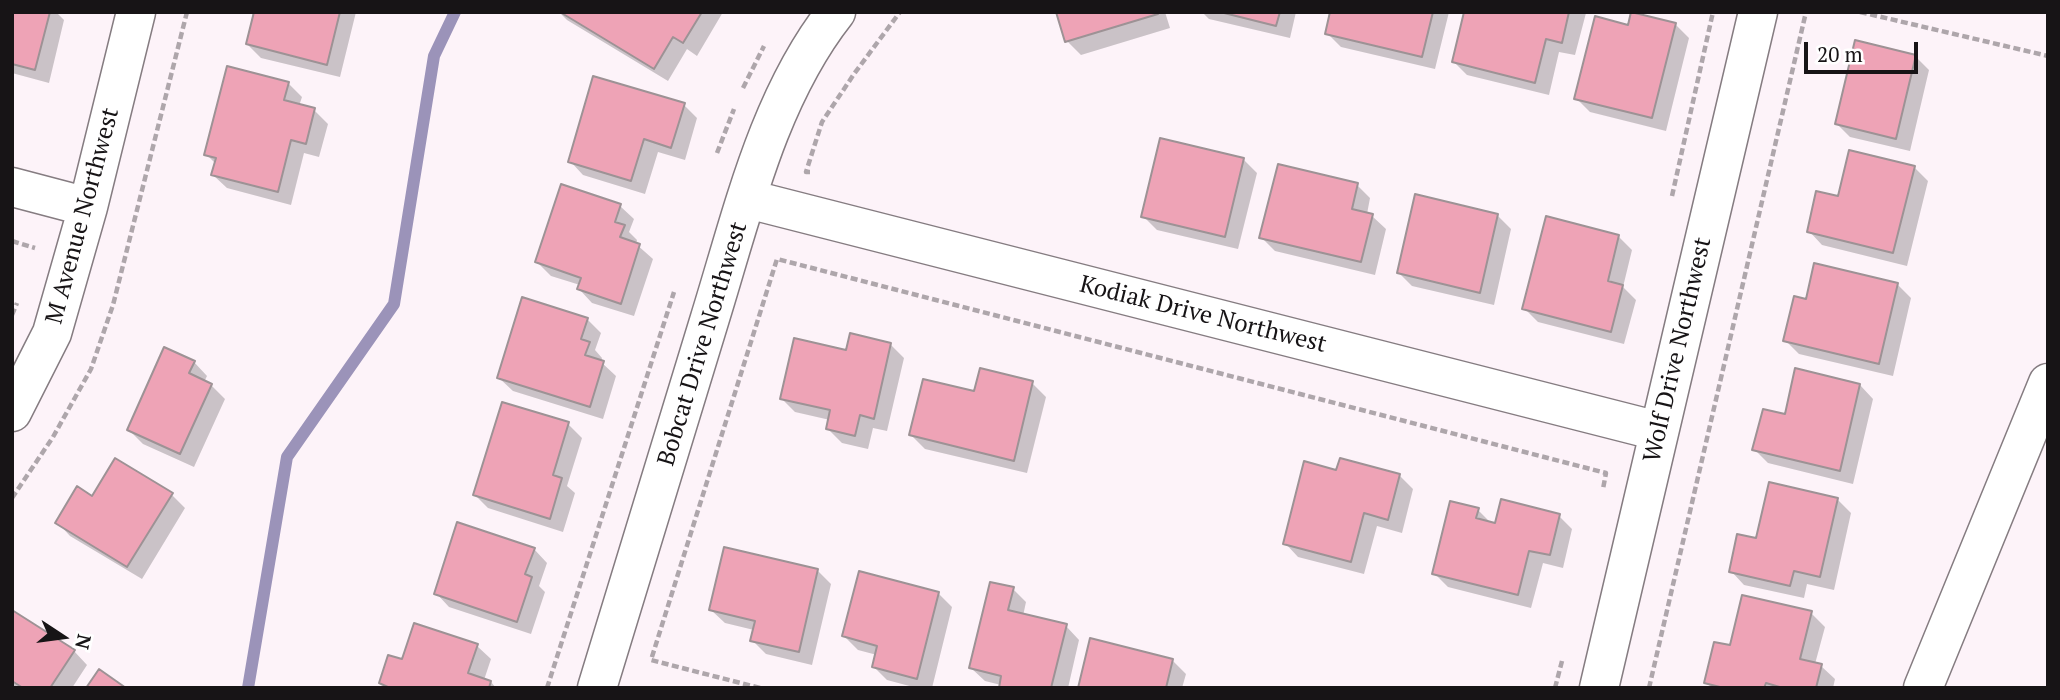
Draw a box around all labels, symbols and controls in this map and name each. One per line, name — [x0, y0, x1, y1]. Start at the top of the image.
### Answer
scale bar — [1808, 28, 1922, 72]
text: 20 m — [1817, 40, 1863, 68]
street label: M Avenue Northwest — [40, 105, 126, 327]
street label: Bobcat Drive Northwest — [652, 218, 754, 470]
street label: Wolf Drive Northwest — [1638, 235, 1718, 465]
street label: Kodiak Drive Northwest — [1077, 270, 1329, 360]
north arrow — [28, 602, 98, 672]
text: N — [70, 632, 98, 652]

